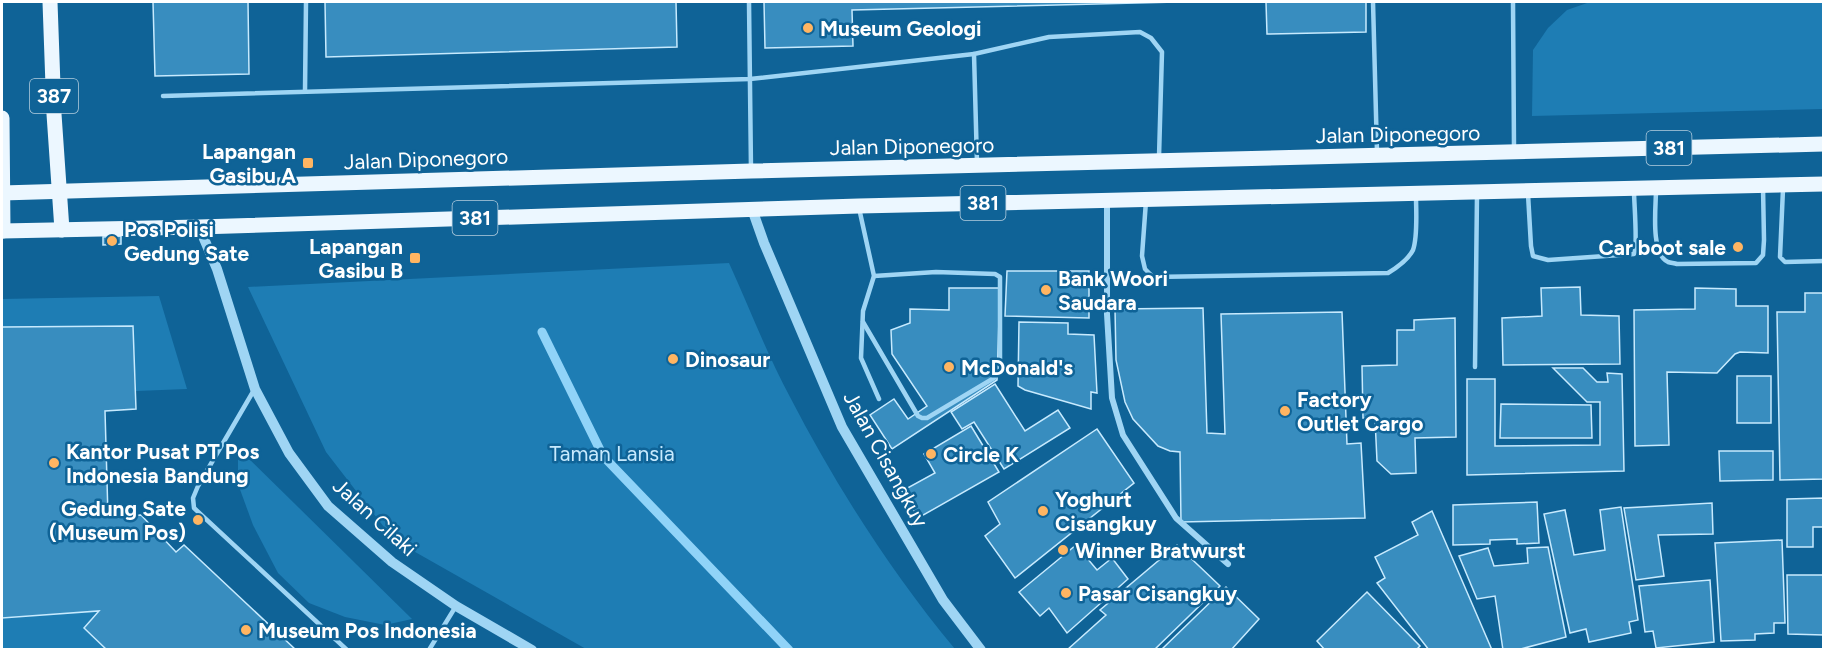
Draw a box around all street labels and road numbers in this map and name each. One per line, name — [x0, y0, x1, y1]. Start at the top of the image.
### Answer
road number: 387 — [30, 79, 78, 113]
street label: Jalan Diponegoro — [1315, 120, 1481, 148]
road number: 381 — [1646, 131, 1692, 165]
street label: Jalan Diponegoro — [829, 132, 995, 160]
street label: Jalan Diponegoro — [343, 144, 509, 174]
road number: 381 — [960, 186, 1006, 220]
road number: 381 — [452, 201, 498, 235]
street label: Jalan Cisangkuy — [838, 387, 934, 531]
street label: Jalan Cilaki — [328, 473, 422, 561]

